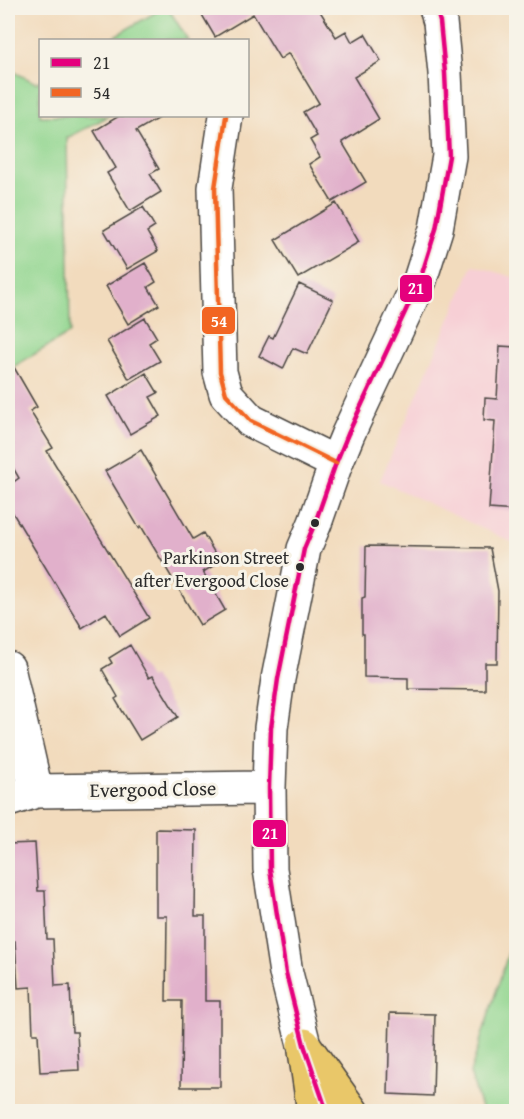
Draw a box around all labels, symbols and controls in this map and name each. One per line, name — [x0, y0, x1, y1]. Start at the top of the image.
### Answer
legend — [39, 39, 249, 117]
text: 21 — [93, 49, 110, 76]
text: 54 — [93, 79, 110, 106]
line badge: 21 — [399, 274, 433, 303]
text: 21 — [408, 276, 424, 300]
line badge: 54 — [201, 306, 236, 335]
text: 54 — [211, 309, 227, 333]
unlabelled marker — [309, 517, 321, 529]
place label: Parkinson Street after Evergood Close — [135, 544, 290, 594]
marker: Parkinson Street after Evergood Close — [294, 561, 306, 573]
street label: Evergood Close — [89, 773, 217, 804]
line badge: 21 — [252, 819, 287, 848]
text: 21 — [262, 821, 278, 845]

